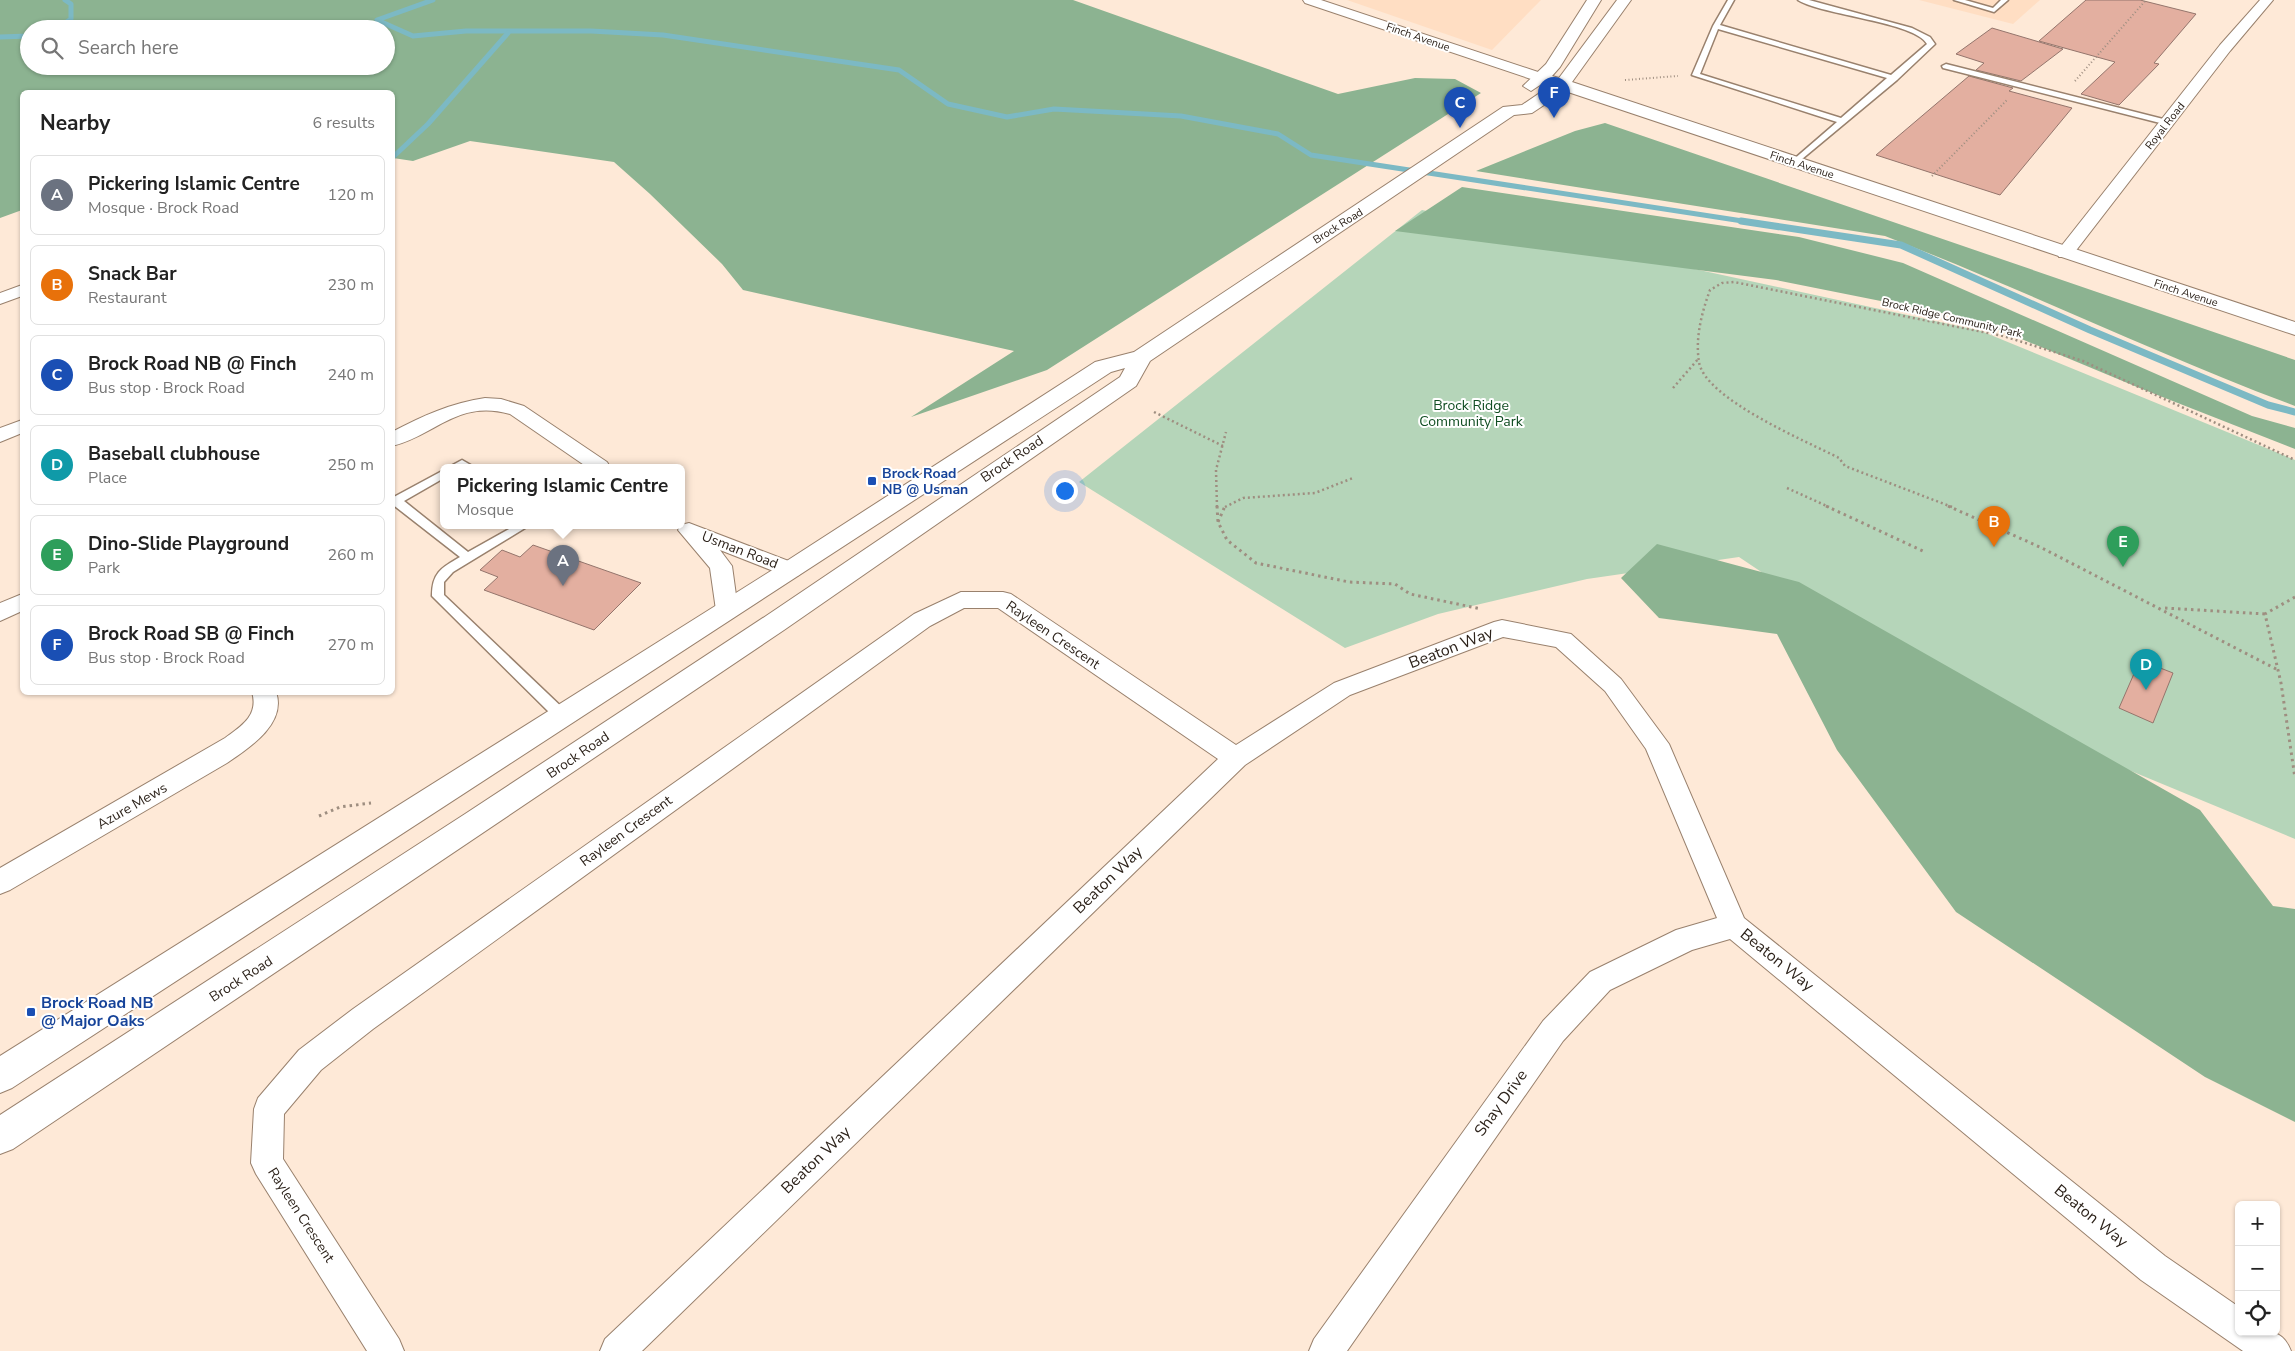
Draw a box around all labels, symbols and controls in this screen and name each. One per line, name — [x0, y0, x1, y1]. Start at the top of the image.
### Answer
street label: Finch Avenue — [1384, 19, 1452, 55]
search box — [20, 20, 395, 75]
icon: search — [38, 34, 66, 62]
text: Search here — [78, 35, 179, 61]
pin: F — [1538, 77, 1570, 118]
pin: C — [1444, 87, 1476, 128]
street label: Royal Road — [2142, 99, 2188, 153]
text: Nearby — [40, 109, 110, 137]
text: 6 results — [313, 112, 375, 134]
street label: Finch Avenue — [1768, 148, 1836, 182]
text: Pickering Islamic Centre — [88, 171, 300, 197]
text: A — [51, 184, 63, 206]
text: 120 m — [327, 184, 374, 206]
text: Mosque · Brock Road — [88, 197, 239, 219]
street label: Brock Road — [1310, 205, 1366, 247]
text: Snack Bar — [88, 261, 177, 287]
text: B — [51, 274, 63, 296]
text: 230 m — [327, 274, 374, 296]
street label: Finch Avenue — [2152, 276, 2220, 310]
text: Restaurant — [88, 287, 167, 309]
street label: Brock Ridge Community Park — [1880, 295, 2024, 342]
text: Brock Road NB @ Finch — [88, 351, 297, 377]
text: C — [52, 364, 62, 386]
text: 240 m — [327, 364, 374, 386]
text: Bus stop · Brock Road — [88, 377, 245, 399]
park label: Brock Ridge Community Park — [1419, 396, 1524, 431]
street label: Brock Road — [977, 431, 1047, 487]
text: Baseball clubhouse — [88, 441, 260, 467]
text: D — [51, 454, 63, 476]
text: 250 m — [327, 454, 374, 476]
popup — [440, 464, 685, 529]
place label: Brock Road NB @ Usman — [882, 464, 968, 499]
text: Place — [88, 467, 127, 489]
text: Pickering Islamic Centre — [457, 473, 668, 499]
marker: Brock Road NB @ Usman — [866, 475, 878, 487]
your location — [1052, 478, 1078, 504]
text: Mosque — [457, 499, 514, 521]
pin: B — [1978, 506, 2010, 547]
pin: E — [2107, 526, 2139, 567]
street label: Usman Road — [699, 527, 781, 573]
text: Dino-Slide Playground — [88, 531, 289, 557]
text: E — [52, 544, 62, 566]
text: 260 m — [327, 544, 374, 566]
pin: A — [547, 545, 579, 586]
text: Park — [88, 557, 120, 579]
street label: Rayleen Crescent — [1002, 596, 1104, 674]
text: Brock Road SB @ Finch — [88, 621, 294, 647]
street label: Beaton Way — [1406, 622, 1497, 674]
text: F — [53, 634, 62, 656]
text: 270 m — [327, 634, 374, 656]
text: Bus stop · Brock Road — [88, 647, 245, 669]
pin: D — [2130, 649, 2162, 690]
street label: Brock Road — [543, 727, 613, 783]
street label: Azure Mews — [93, 778, 171, 834]
street label: Rayleen Crescent — [576, 791, 676, 871]
street label: Beaton Way — [1068, 841, 1148, 919]
street label: Beaton Way — [1736, 924, 1819, 997]
street label: Brock Road — [206, 951, 276, 1007]
place label: Brock Road NB @ Major Oaks — [41, 992, 153, 1032]
marker: Brock Road NB @ Major Oaks — [25, 1006, 37, 1018]
street label: Shay Drive — [1469, 1065, 1533, 1141]
street label: Beaton Way — [776, 1121, 856, 1199]
street label: Rayleen Crescent — [263, 1164, 339, 1266]
street label: Beaton Way — [2050, 1180, 2133, 1253]
map controls — [2235, 1201, 2280, 1336]
button: + — [2235, 1201, 2280, 1246]
button: − — [2235, 1246, 2280, 1291]
button: locate — [2235, 1291, 2280, 1336]

